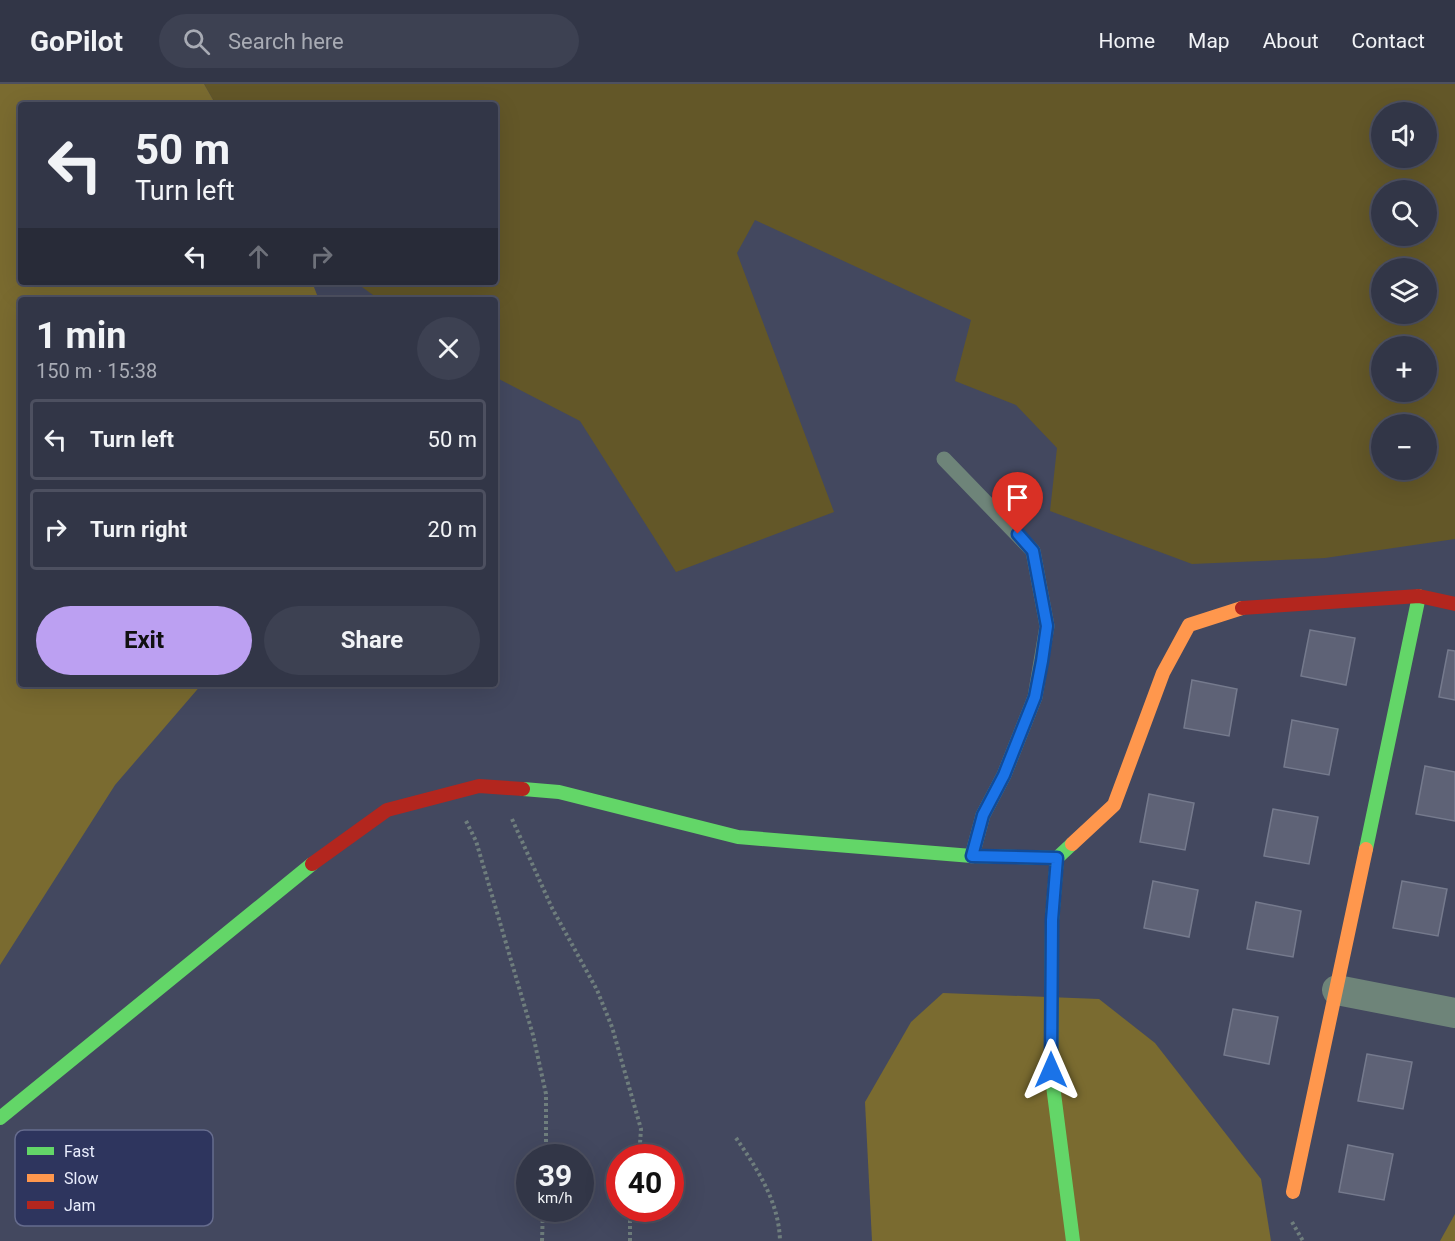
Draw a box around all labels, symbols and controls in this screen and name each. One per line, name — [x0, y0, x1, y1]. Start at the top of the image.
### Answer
search box — [159, 14, 579, 68]
text: GoPilot — [30, 25, 123, 58]
icon: search — [180, 25, 213, 58]
text: Search here — [228, 29, 344, 54]
text: Home — [1099, 29, 1155, 53]
text: Map — [1188, 29, 1230, 53]
text: About — [1263, 29, 1319, 53]
text: Contact — [1352, 29, 1425, 53]
map controls — [1371, 102, 1437, 480]
button: sound — [1371, 102, 1437, 168]
text: 50 m — [135, 125, 230, 174]
icon: left — [36, 126, 114, 204]
text: Turn left — [135, 175, 235, 207]
button: search — [1371, 180, 1437, 246]
icon: left — [179, 240, 212, 273]
icon: ahead — [242, 240, 275, 273]
icon: right — [305, 240, 338, 273]
button: layers — [1371, 258, 1437, 324]
text: 1 min — [36, 315, 127, 357]
button: close — [417, 317, 480, 380]
button: + — [1371, 336, 1437, 402]
text: 150 m · 15:38 — [36, 359, 157, 383]
button: − — [1371, 414, 1437, 480]
icon: left — [39, 423, 72, 456]
text: Turn left — [90, 427, 174, 452]
text: 50 m — [428, 427, 477, 452]
pin — [992, 472, 1043, 534]
icon: arrive — [1001, 481, 1034, 514]
icon: right — [39, 513, 72, 546]
text: Turn right — [90, 517, 187, 542]
text: 20 m — [428, 517, 477, 542]
button: Exit — [36, 606, 252, 675]
button: Share — [264, 606, 480, 675]
position arrow — [1019, 1038, 1083, 1102]
legend — [15, 1130, 213, 1226]
text: Fast — [64, 1142, 95, 1161]
speed limit sign: 40 — [606, 1144, 684, 1222]
text: 39 — [538, 1158, 572, 1193]
text: Slow — [64, 1169, 99, 1188]
text: km/h — [537, 1189, 573, 1207]
text: Jam — [64, 1196, 96, 1215]

